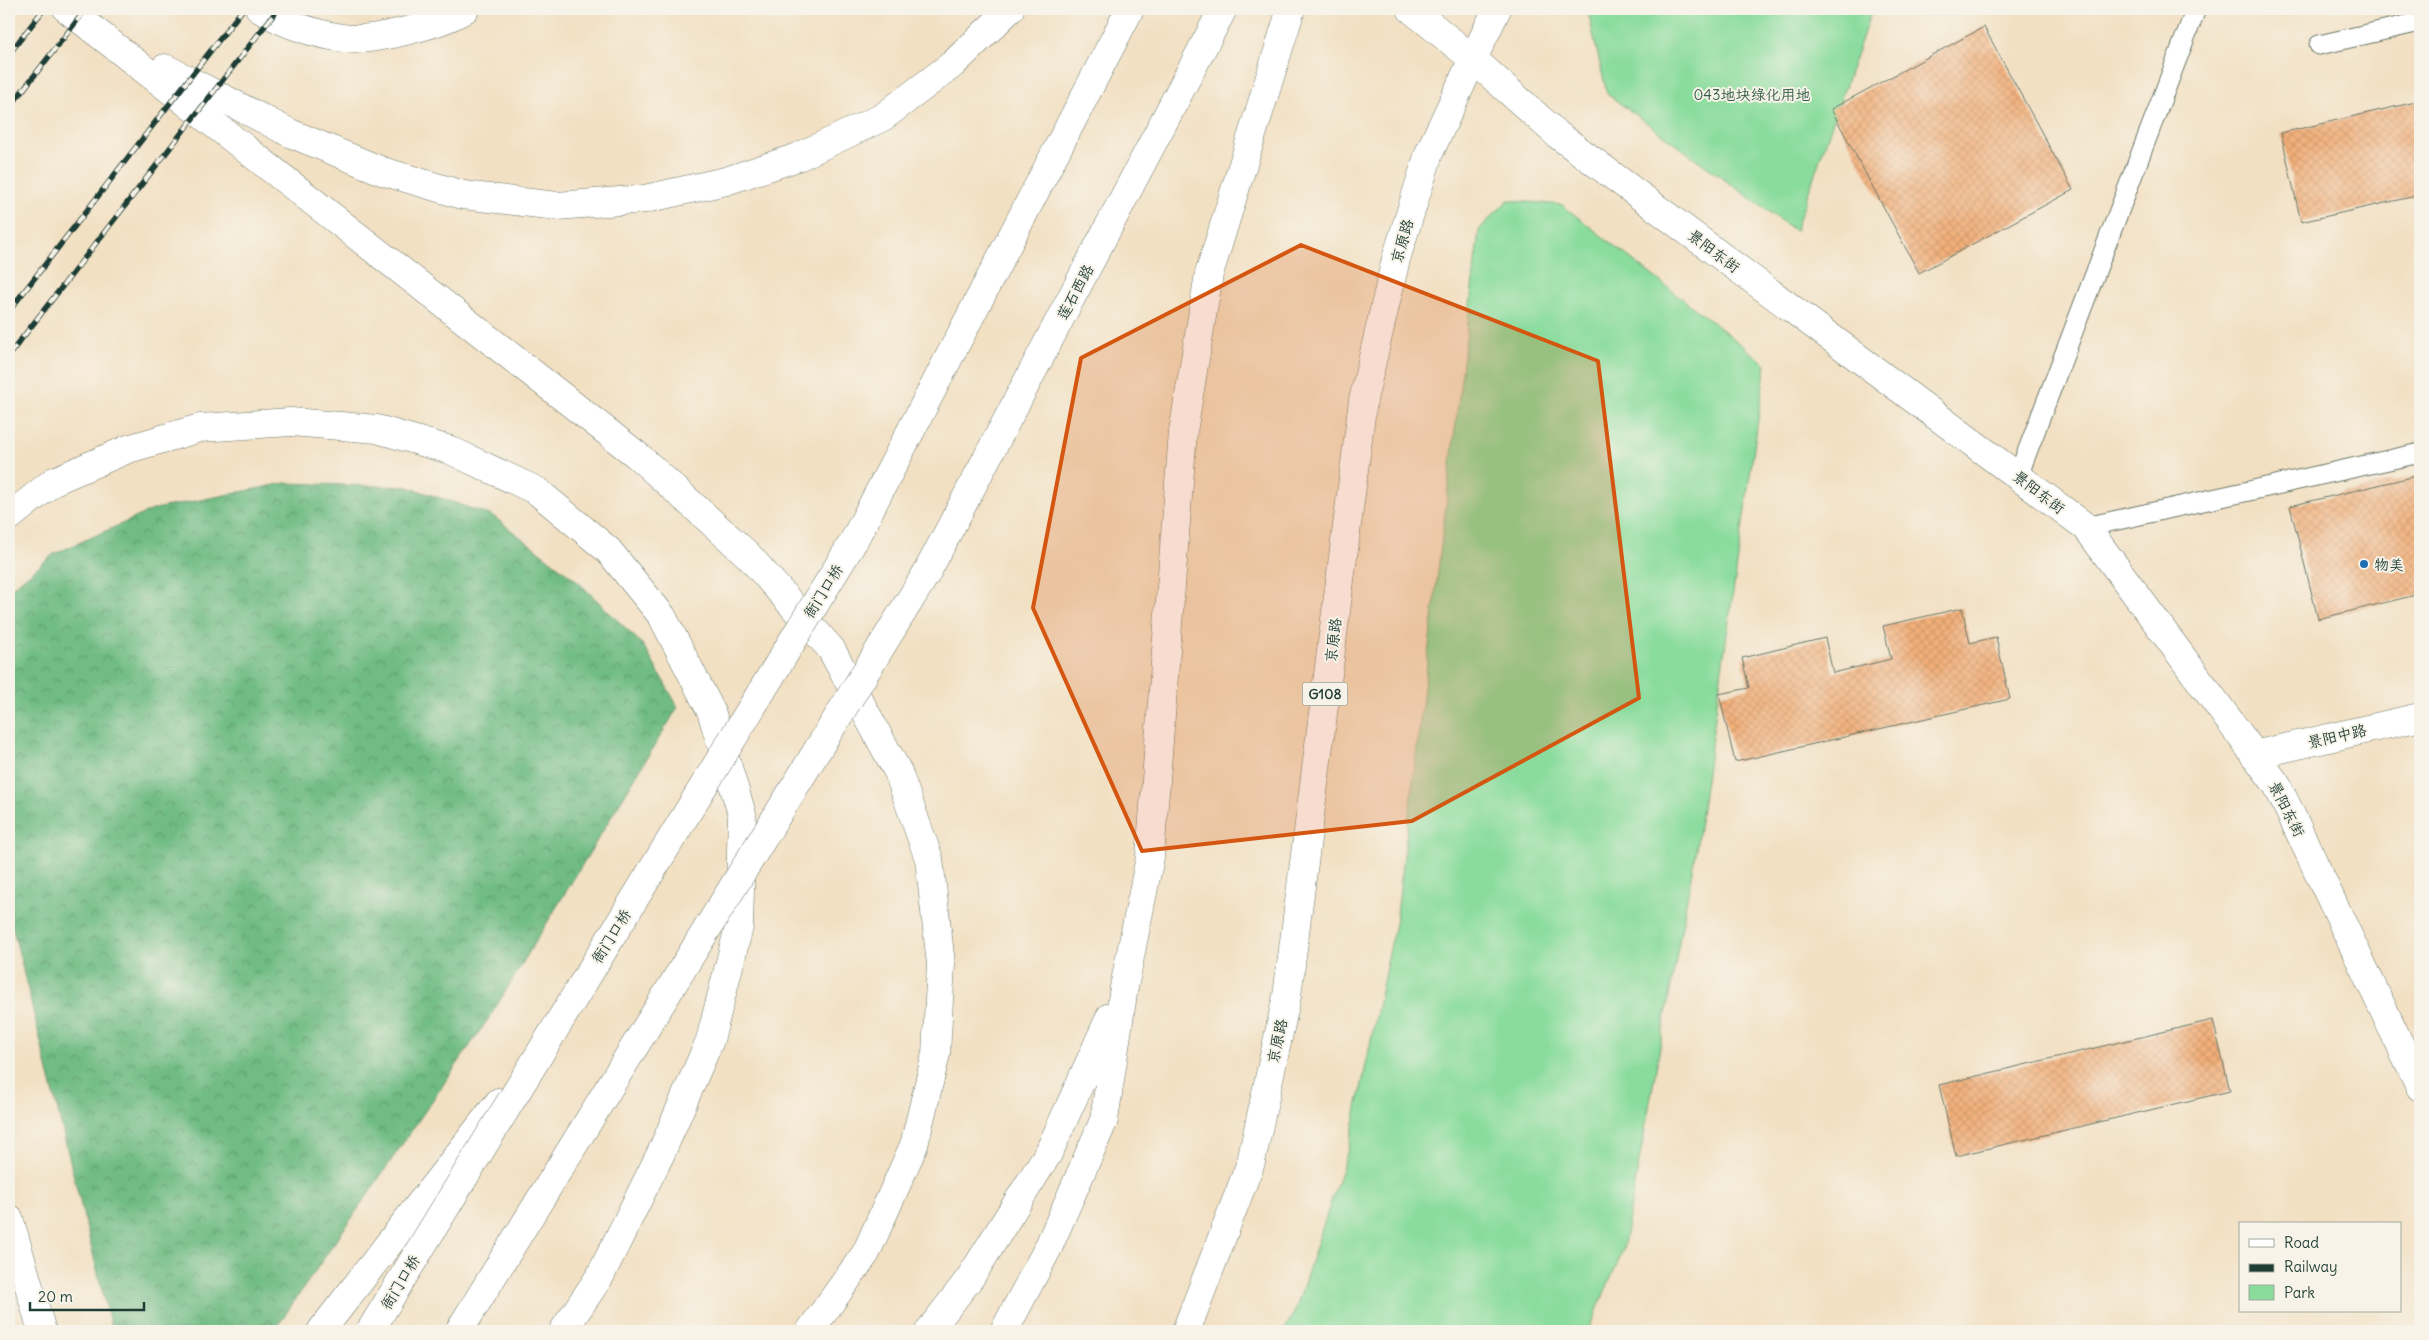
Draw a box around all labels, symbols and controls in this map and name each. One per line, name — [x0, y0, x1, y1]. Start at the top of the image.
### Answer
park label: 043地块绿化用地 — [1693, 85, 1811, 104]
street label: 京原路 — [1387, 217, 1417, 265]
street label: 景阳东街 — [1684, 225, 1744, 277]
street label: 莲石西路 — [1053, 261, 1097, 323]
street label: 景阳东街 — [2009, 466, 2069, 518]
place label: 物美 — [2374, 555, 2404, 574]
marker: 物美 — [2358, 558, 2370, 570]
street label: 衙门口桥 — [799, 561, 847, 622]
street label: 京原路 — [1321, 617, 1345, 663]
road number: G108 — [1302, 682, 1348, 706]
street label: 景阳中路 — [2306, 720, 2368, 752]
street label: 景阳东街 — [2265, 778, 2309, 840]
street label: 衙门口桥 — [587, 906, 635, 967]
street label: 京原路 — [1263, 1017, 1291, 1065]
legend — [2239, 1222, 2402, 1312]
text: Road — [2284, 1233, 2319, 1252]
street label: 衙门口桥 — [376, 1251, 424, 1313]
text: Railway — [2284, 1257, 2338, 1276]
scale bar — [30, 1280, 144, 1312]
text: Park — [2284, 1283, 2315, 1302]
text: 20 m — [38, 1287, 73, 1306]

